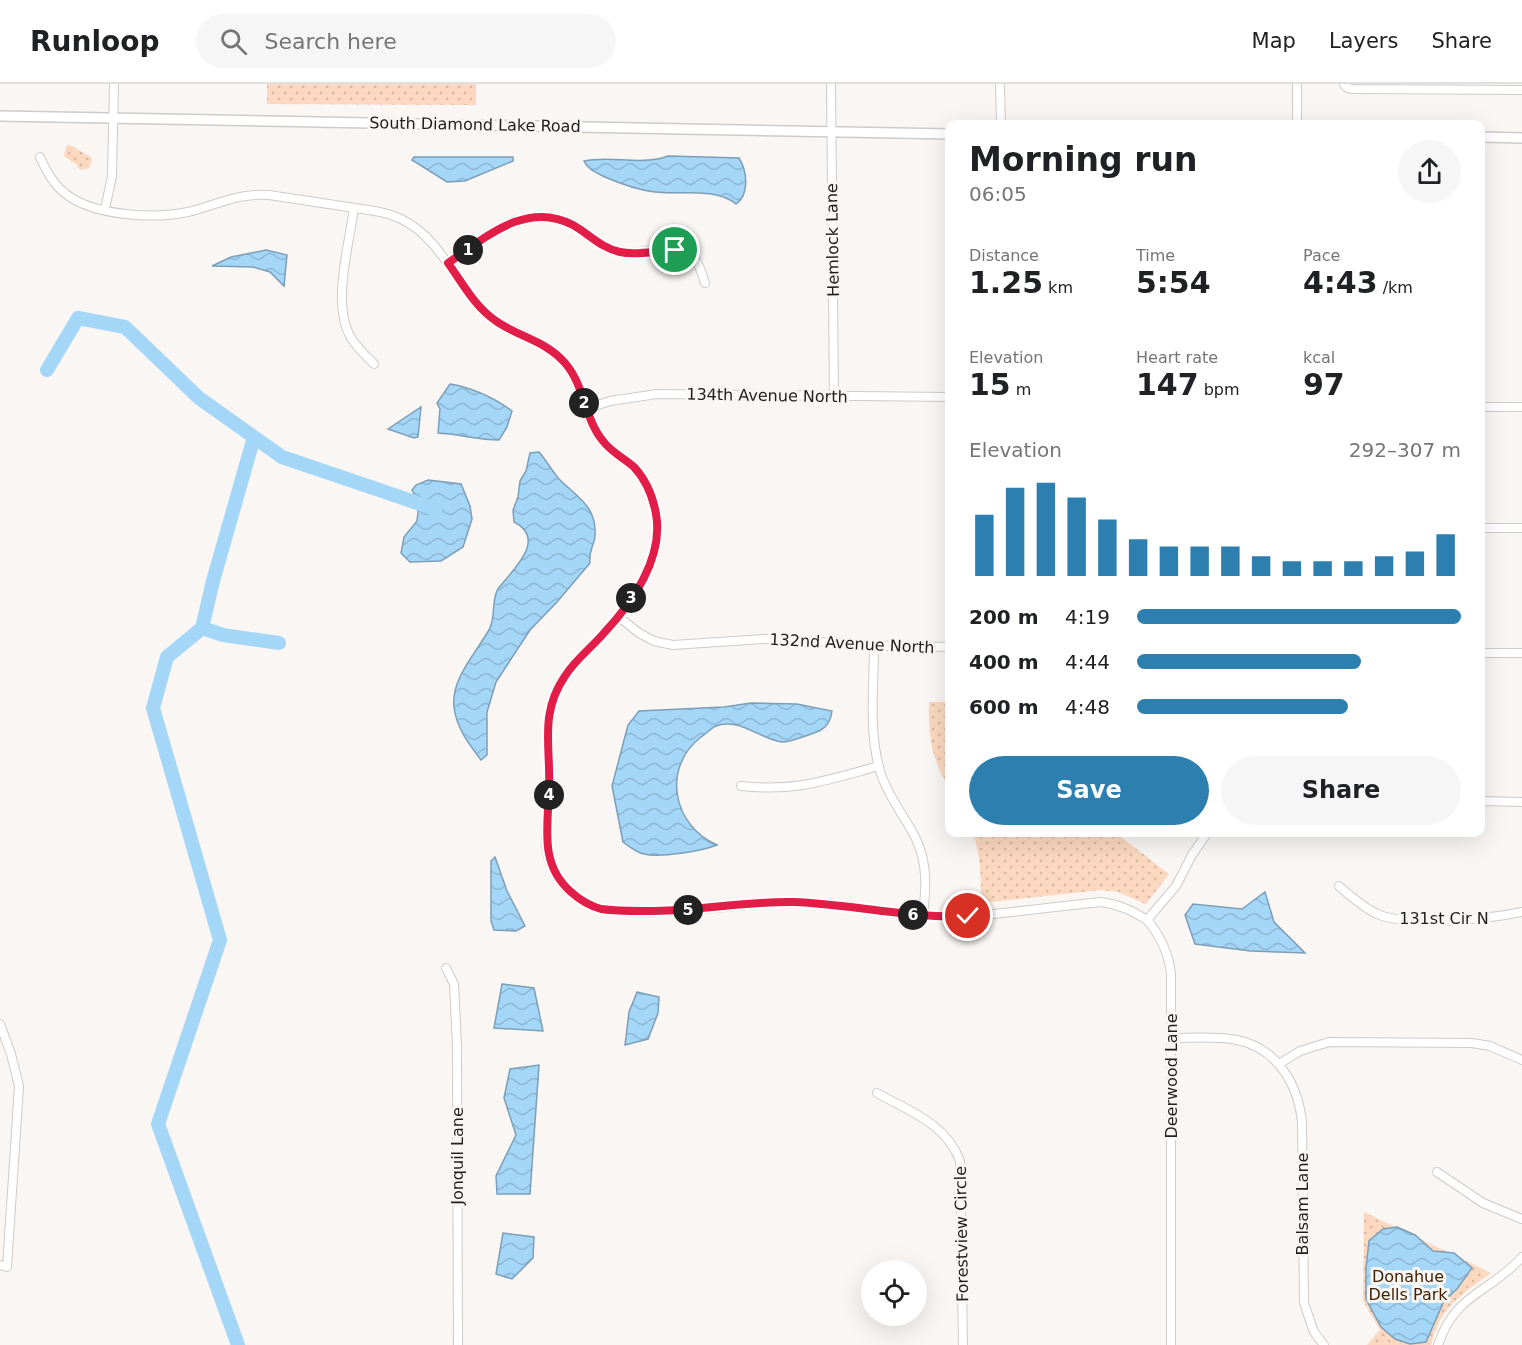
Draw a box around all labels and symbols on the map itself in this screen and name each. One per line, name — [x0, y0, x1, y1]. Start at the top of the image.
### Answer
street label: South Diamond Lake Road — [369, 113, 581, 136]
street label: Hemlock Lane — [822, 183, 843, 297]
pin — [649, 224, 700, 275]
pin: 1 — [453, 235, 483, 265]
street label: 134th Avenue North — [686, 385, 848, 406]
pin: 2 — [569, 388, 599, 418]
pin: 3 — [616, 583, 646, 613]
street label: 132nd Avenue North — [769, 630, 935, 657]
pin: 4 — [534, 780, 564, 810]
pin — [942, 890, 993, 941]
pin: 5 — [673, 895, 703, 925]
pin: 6 — [898, 900, 928, 930]
street label: 131st Cir N — [1399, 909, 1489, 928]
street label: Deerwood Lane — [1162, 1013, 1181, 1139]
street label: Jonquil Lane — [448, 1107, 467, 1206]
street label: Balsam Lane — [1293, 1153, 1312, 1255]
street label: Forestview Circle — [951, 1166, 972, 1302]
park label: Donahue Dells Park — [1368, 1267, 1448, 1304]

